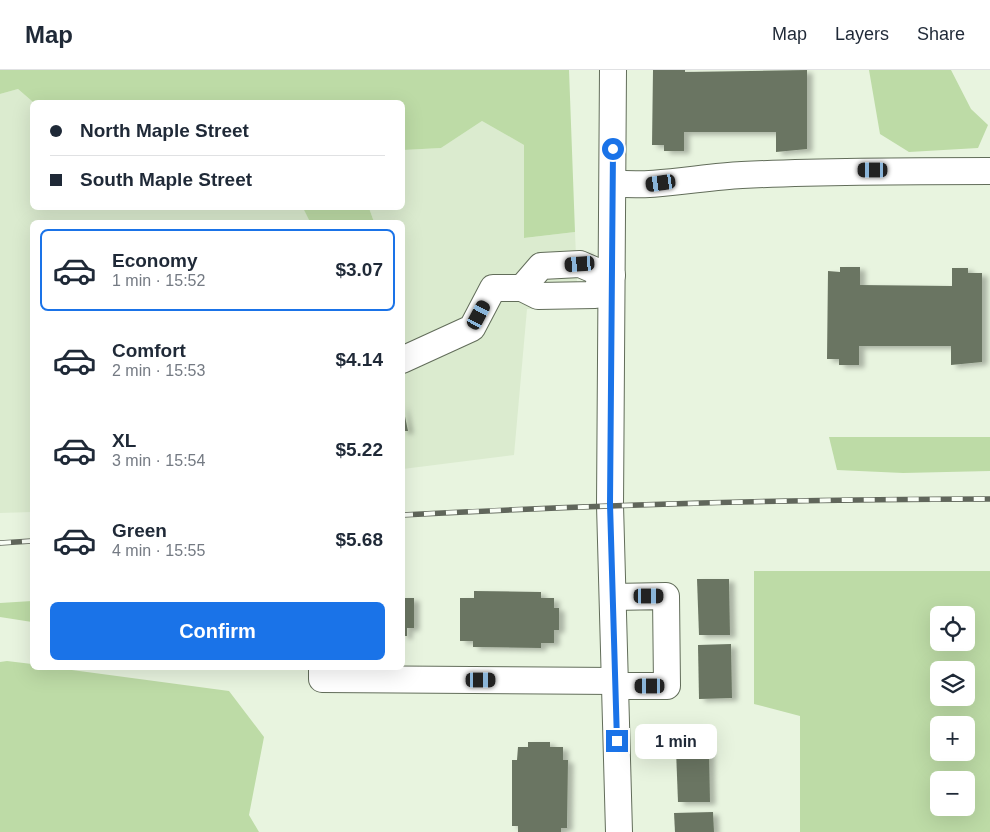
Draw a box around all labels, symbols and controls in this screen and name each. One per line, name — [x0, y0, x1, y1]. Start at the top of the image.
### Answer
text: Map — [25, 21, 73, 48]
text: Map — [772, 24, 807, 44]
text: Layers — [835, 24, 889, 44]
text: Share — [917, 24, 965, 44]
text: North Maple Street — [80, 120, 249, 141]
route start — [602, 138, 624, 160]
car — [858, 163, 888, 178]
text: South Maple Street — [80, 169, 252, 190]
car — [645, 173, 676, 193]
icon: car — [52, 248, 97, 293]
text: Economy — [112, 250, 198, 271]
car — [564, 255, 595, 273]
text: $3.07 — [335, 259, 383, 280]
text: 1 min · 15:52 — [112, 272, 205, 289]
car — [465, 298, 492, 332]
icon: car — [52, 338, 97, 383]
text: Comfort — [112, 340, 186, 361]
text: $4.14 — [335, 349, 383, 370]
text: 2 min · 15:53 — [112, 362, 205, 379]
icon: car — [52, 428, 97, 473]
text: XL — [112, 430, 136, 451]
text: $5.22 — [335, 439, 383, 460]
text: 3 min · 15:54 — [112, 452, 205, 469]
icon: car — [52, 518, 97, 563]
text: Green — [112, 520, 167, 541]
text: $5.68 — [335, 529, 383, 550]
text: 4 min · 15:55 — [112, 542, 205, 559]
car — [634, 589, 664, 604]
button: Confirm — [50, 602, 385, 660]
map controls — [930, 606, 975, 816]
button: locate — [930, 606, 975, 651]
button: layers — [930, 661, 975, 706]
car — [466, 673, 496, 688]
car — [635, 679, 665, 694]
button: + — [930, 716, 975, 761]
callout: 1 min — [634, 724, 717, 758]
route end — [606, 730, 628, 752]
text: 1 min — [655, 733, 697, 750]
button: − — [930, 771, 975, 816]

